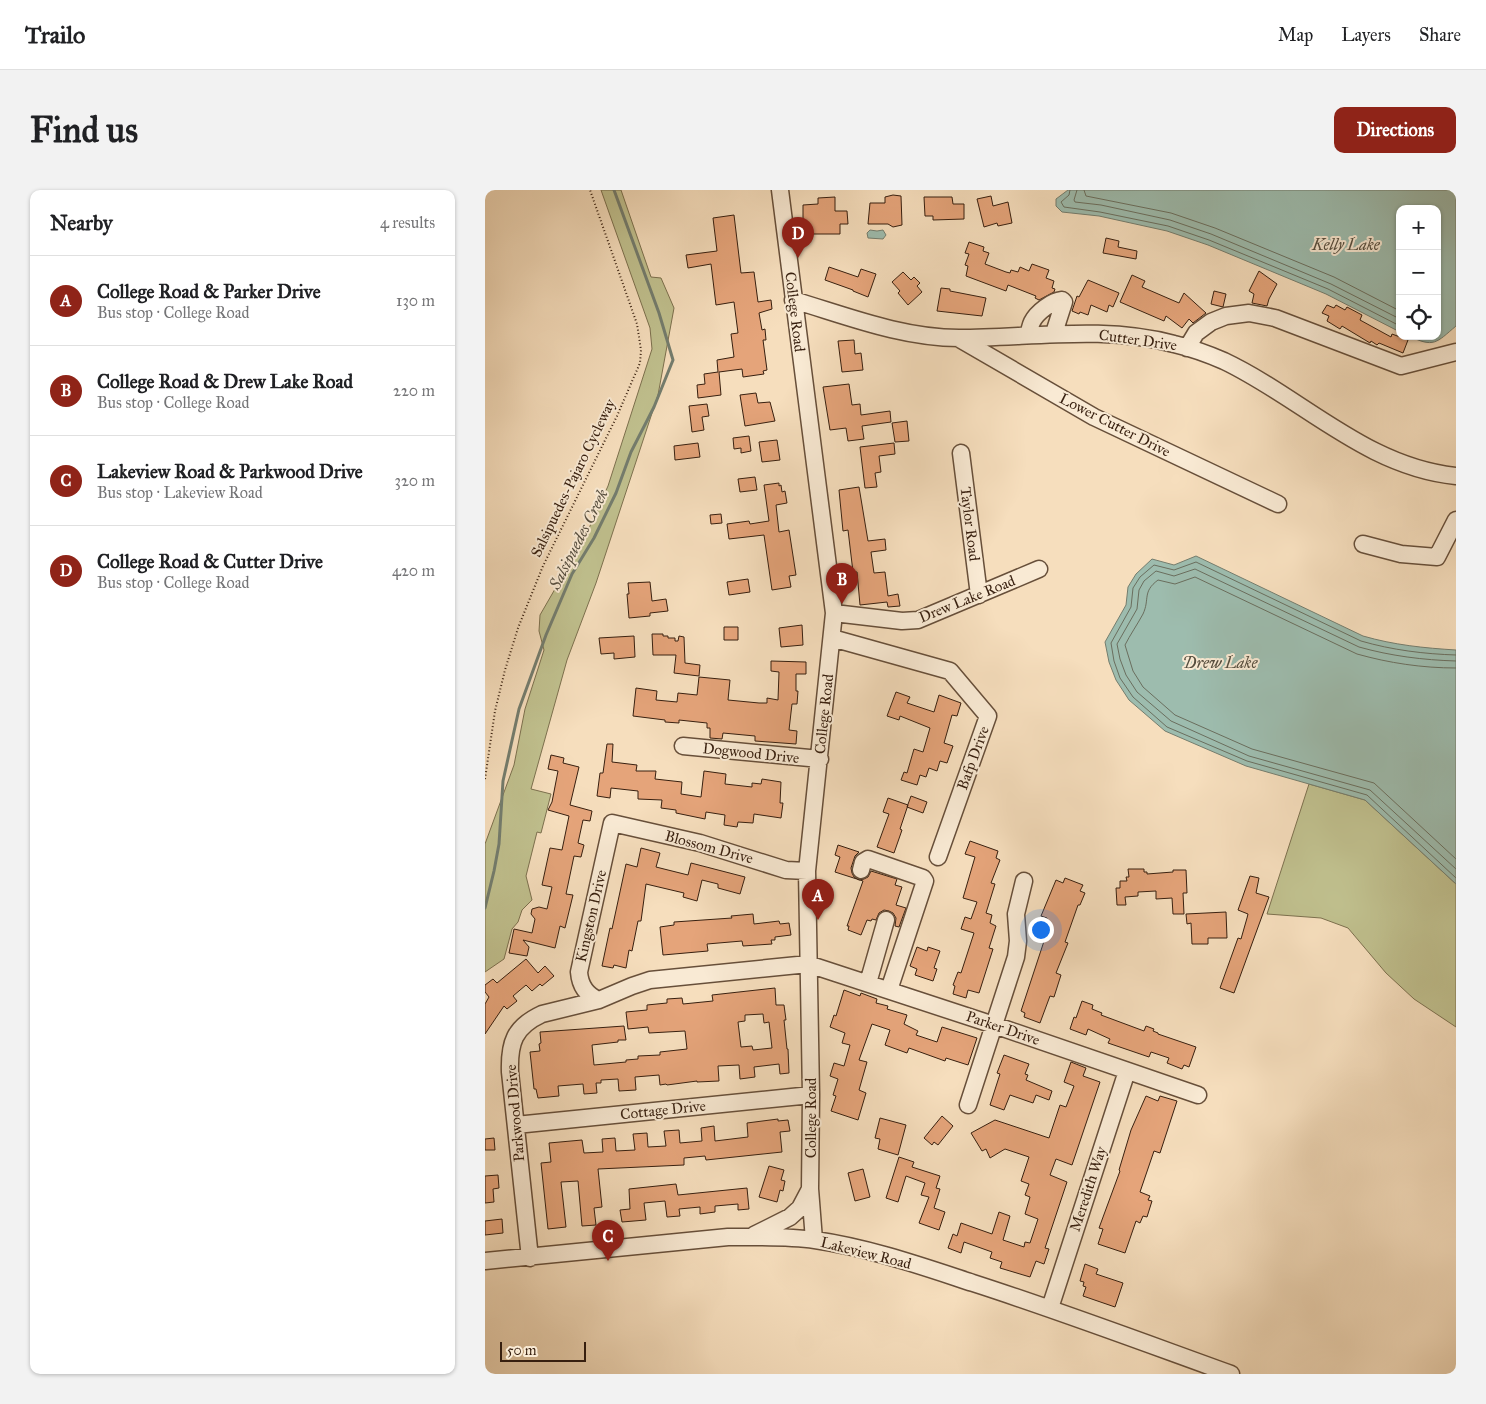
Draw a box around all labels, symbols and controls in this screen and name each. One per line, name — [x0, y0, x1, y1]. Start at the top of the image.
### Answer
text: Trailo — [25, 20, 85, 50]
text: Map — [1278, 24, 1313, 46]
text: Layers — [1341, 24, 1391, 46]
text: Share — [1419, 24, 1461, 46]
button: Directions — [1334, 107, 1456, 153]
text: Find us — [30, 109, 138, 152]
map controls — [1396, 205, 1441, 340]
button: + — [1396, 205, 1441, 250]
text: Nearby — [50, 210, 113, 236]
text: 4 results — [380, 213, 435, 232]
pin: D — [782, 217, 814, 258]
water label: Kelly Lake — [1311, 235, 1381, 254]
button: − — [1396, 250, 1441, 295]
street label: College Road — [781, 271, 809, 354]
text: College Road & Parker Drive — [97, 280, 321, 303]
text: A — [61, 291, 71, 310]
text: 130 m — [396, 291, 435, 310]
button: locate — [1396, 295, 1441, 340]
text: Bus stop · College Road — [97, 303, 249, 322]
street label: Cutter Drive — [1098, 326, 1178, 354]
text: College Road & Drew Lake Road — [97, 370, 353, 393]
text: B — [61, 381, 71, 400]
text: 220 m — [393, 381, 435, 400]
street label: Lower Cutter Drive — [1057, 389, 1173, 461]
text: Bus stop · College Road — [97, 393, 249, 412]
street label: Salsipuedes-Pajaro Cycleway — [527, 395, 620, 560]
text: Lakeview Road & Parkwood Drive — [97, 460, 363, 483]
text: C — [61, 471, 71, 490]
text: 320 m — [395, 471, 435, 490]
text: Bus stop · Lakeview Road — [97, 483, 263, 502]
water label: Salsipuedes Creek — [545, 486, 613, 594]
street label: Taylor Road — [957, 486, 984, 563]
text: College Road & Cutter Drive — [97, 550, 323, 573]
text: D — [60, 561, 72, 580]
text: 420 m — [392, 561, 435, 580]
pin: B — [826, 563, 858, 604]
street label: Drew Lake Road — [916, 571, 1018, 627]
text: Bus stop · College Road — [97, 573, 249, 592]
water label: Drew Lake — [1183, 653, 1258, 672]
street label: College Road — [811, 673, 837, 755]
street label: Bafp Drive — [953, 724, 993, 792]
street label: Dogwood Drive — [702, 739, 800, 767]
street label: Blossom Drive — [663, 827, 755, 867]
street label: Kingston Drive — [572, 868, 610, 964]
pin: A — [802, 879, 834, 920]
your location — [1028, 917, 1054, 943]
street label: Parker Drive — [964, 1007, 1042, 1049]
street label: Parkwood Drive — [502, 1064, 528, 1162]
street label: College Road — [802, 1077, 820, 1158]
street label: Cottage Drive — [619, 1097, 707, 1123]
street label: Meredith Way — [1066, 1143, 1111, 1234]
pin: C — [592, 1220, 624, 1261]
street label: Lakeview Road — [819, 1233, 914, 1273]
scale bar — [500, 1339, 586, 1362]
text: 50 m — [507, 1342, 536, 1359]

